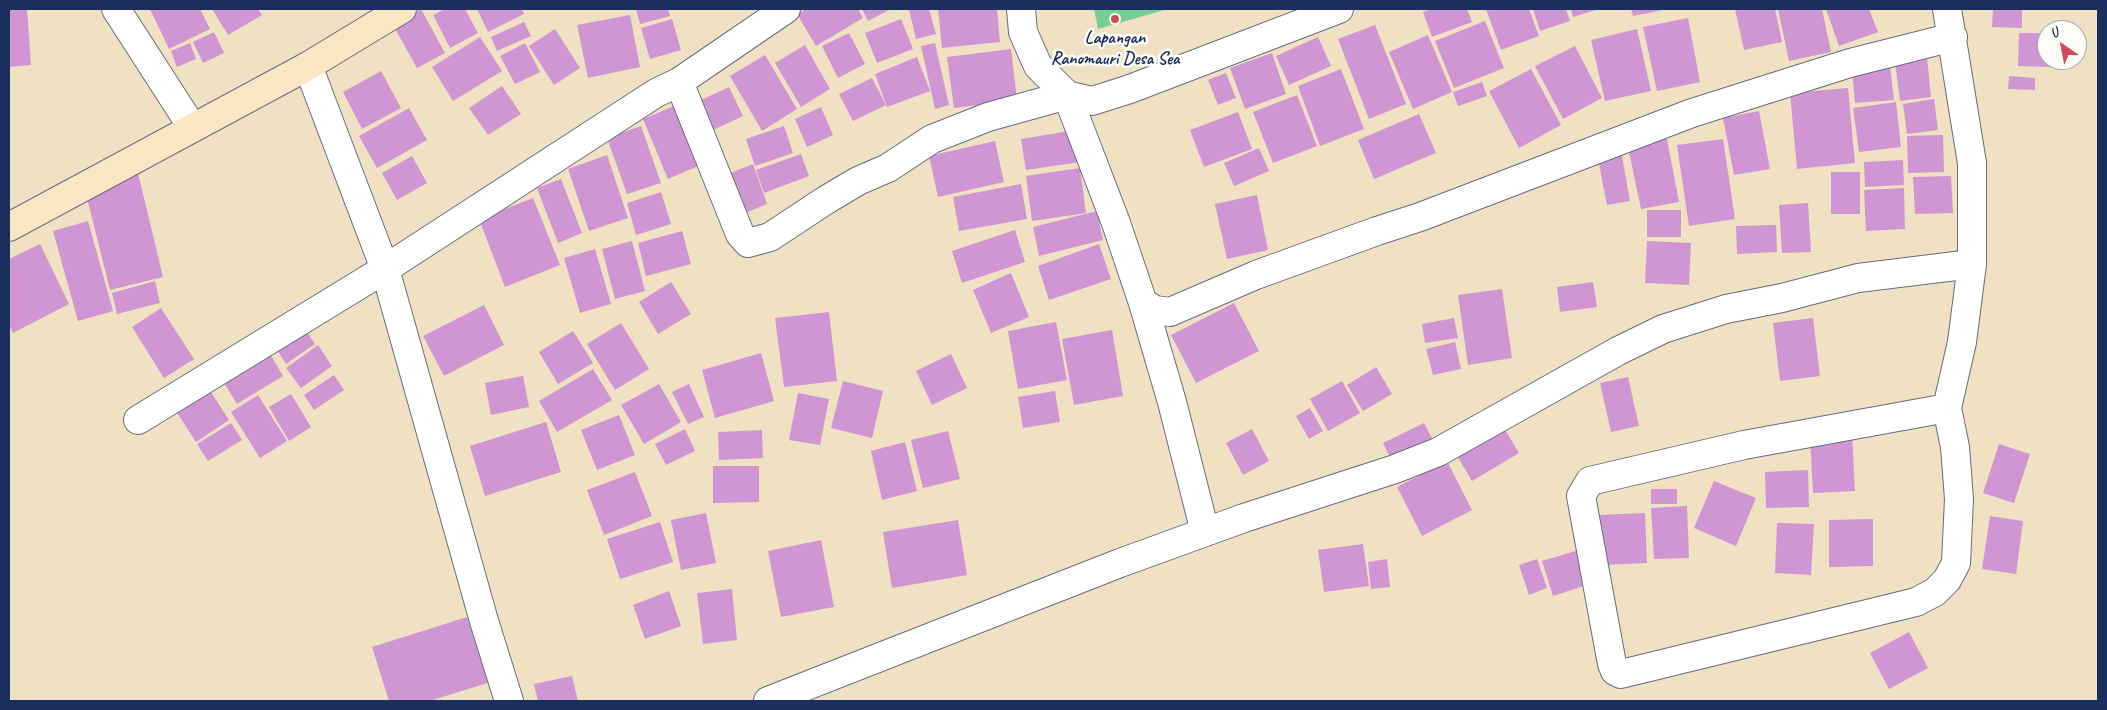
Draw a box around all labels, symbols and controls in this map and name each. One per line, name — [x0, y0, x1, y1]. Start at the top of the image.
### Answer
marker: Lapangan Ranomauri Desa Sea — [1109, 13, 1121, 25]
north arrow — [2037, 20, 2087, 70]
text: U — [2047, 24, 2062, 42]
place label: Lapangan Ranomauri Desa Sea — [1051, 27, 1179, 70]

